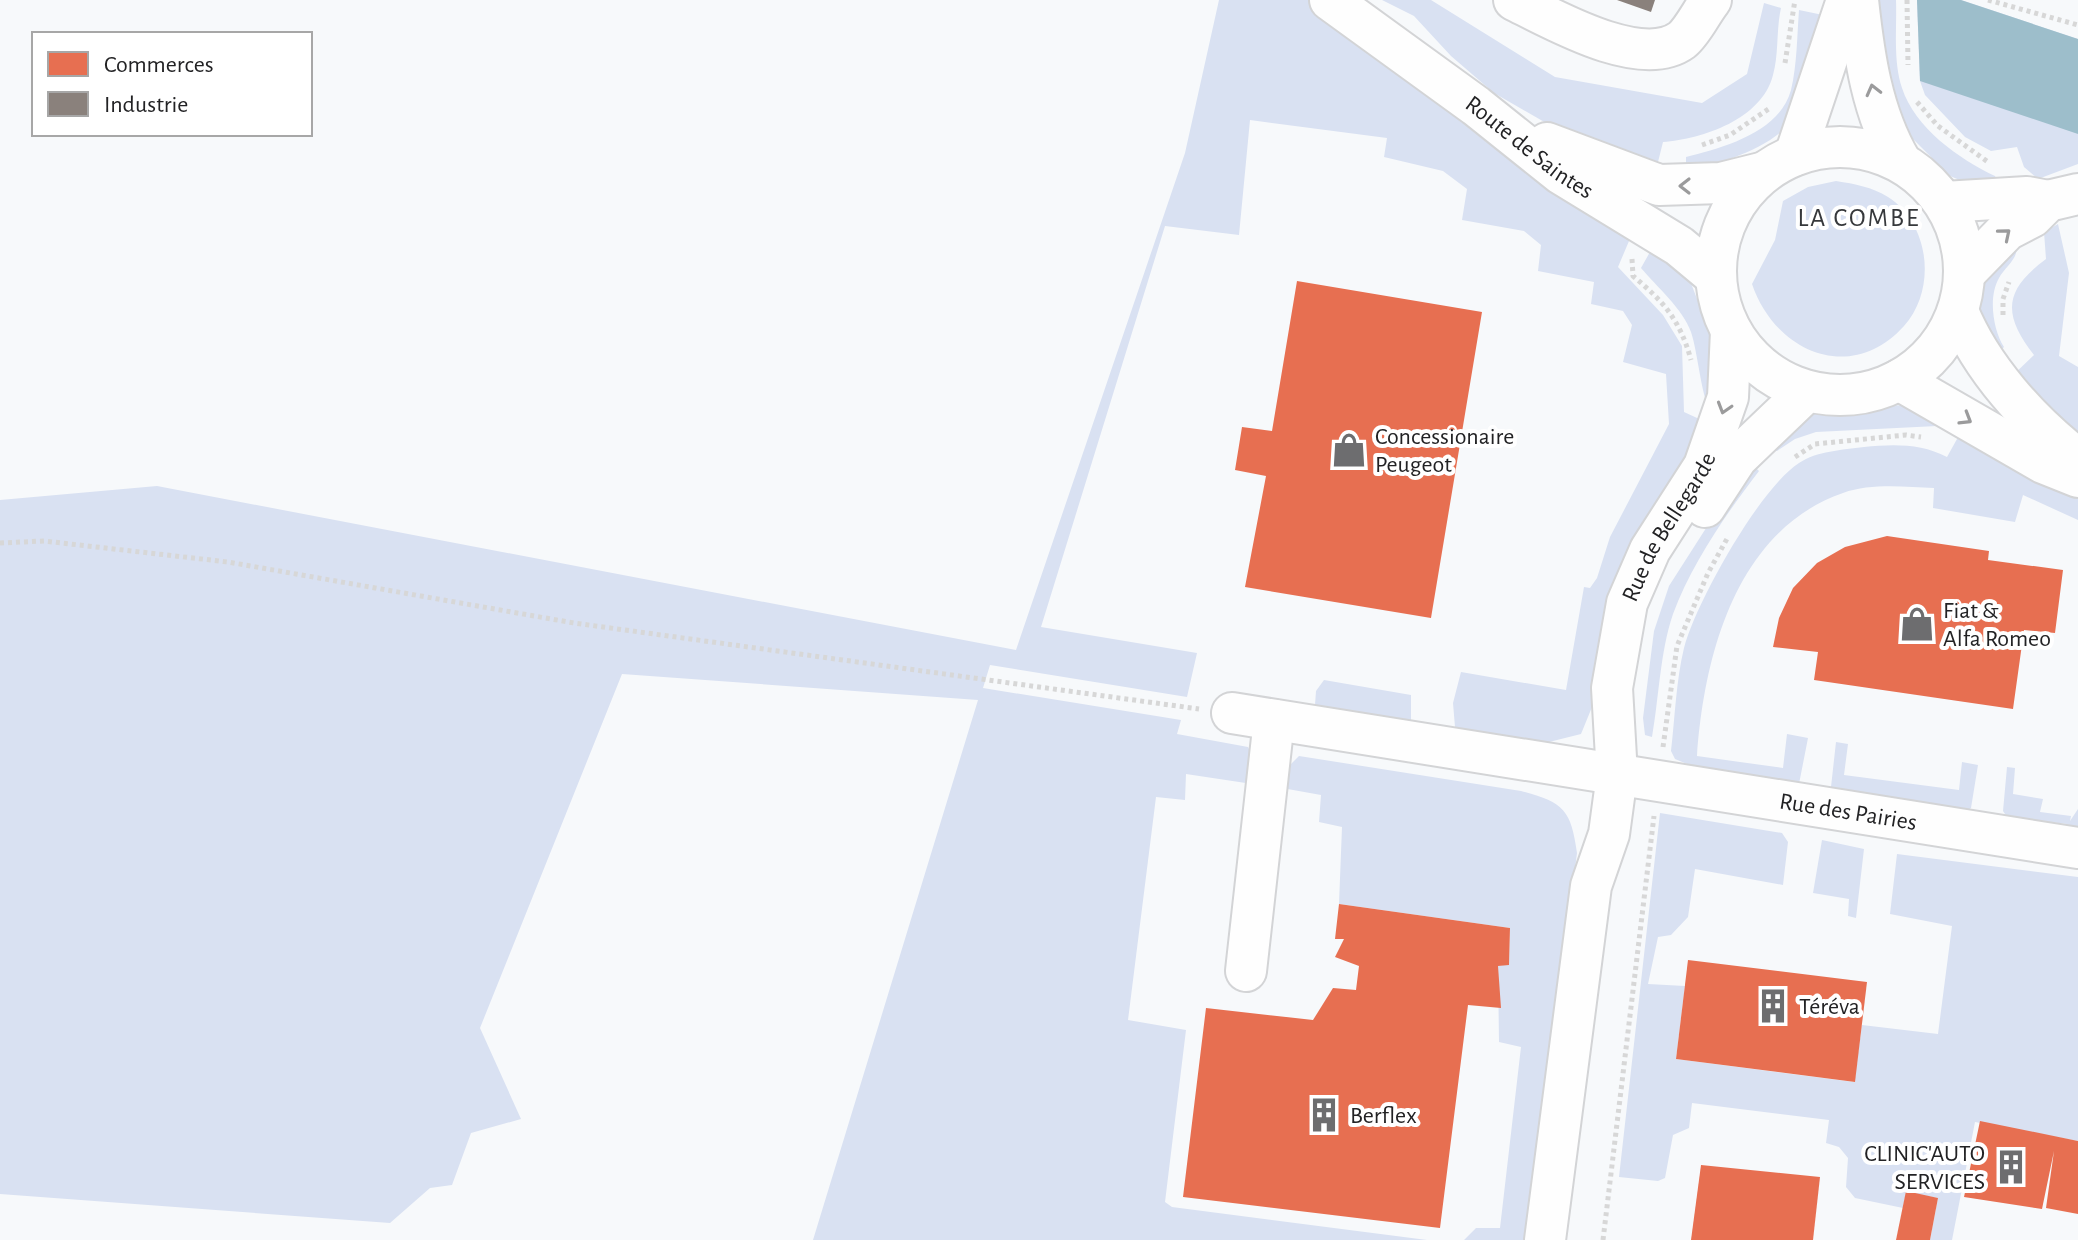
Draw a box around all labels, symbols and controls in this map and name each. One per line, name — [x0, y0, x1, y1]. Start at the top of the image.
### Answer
legend — [32, 32, 312, 136]
text: Commerces — [104, 53, 214, 77]
one-way arrow — [1865, 84, 1882, 97]
street label: Route de Saintes — [1461, 92, 1597, 204]
text: Industrie — [104, 93, 188, 117]
one-way arrow — [1678, 177, 1691, 195]
district label: LA COMBE — [1797, 205, 1921, 231]
one-way arrow — [1995, 230, 2010, 244]
one-way arrow — [1717, 401, 1733, 415]
one-way arrow — [1957, 409, 1972, 424]
place label: Concessionaire Peugeot — [1375, 425, 1514, 477]
shop icon: Concessionaire Peugeot — [1330, 431, 1368, 469]
street label: Rue de Bellegarde — [1618, 450, 1721, 605]
place label: Fiat & Alfa Romeo — [1943, 599, 2051, 651]
shop icon: Fiat & Alfa Romeo — [1898, 605, 1936, 643]
street label: Rue des Pairies — [1778, 790, 1918, 835]
building icon: Téréva — [1754, 987, 1792, 1025]
place label: Téréva — [1799, 995, 1860, 1019]
building icon: Berflex — [1305, 1096, 1343, 1134]
place label: Berflex — [1350, 1104, 1417, 1128]
place label: CLINIC'AUTO SERVICES — [1864, 1142, 1985, 1194]
building icon: CLINIC'AUTO SERVICES — [1992, 1148, 2030, 1186]

